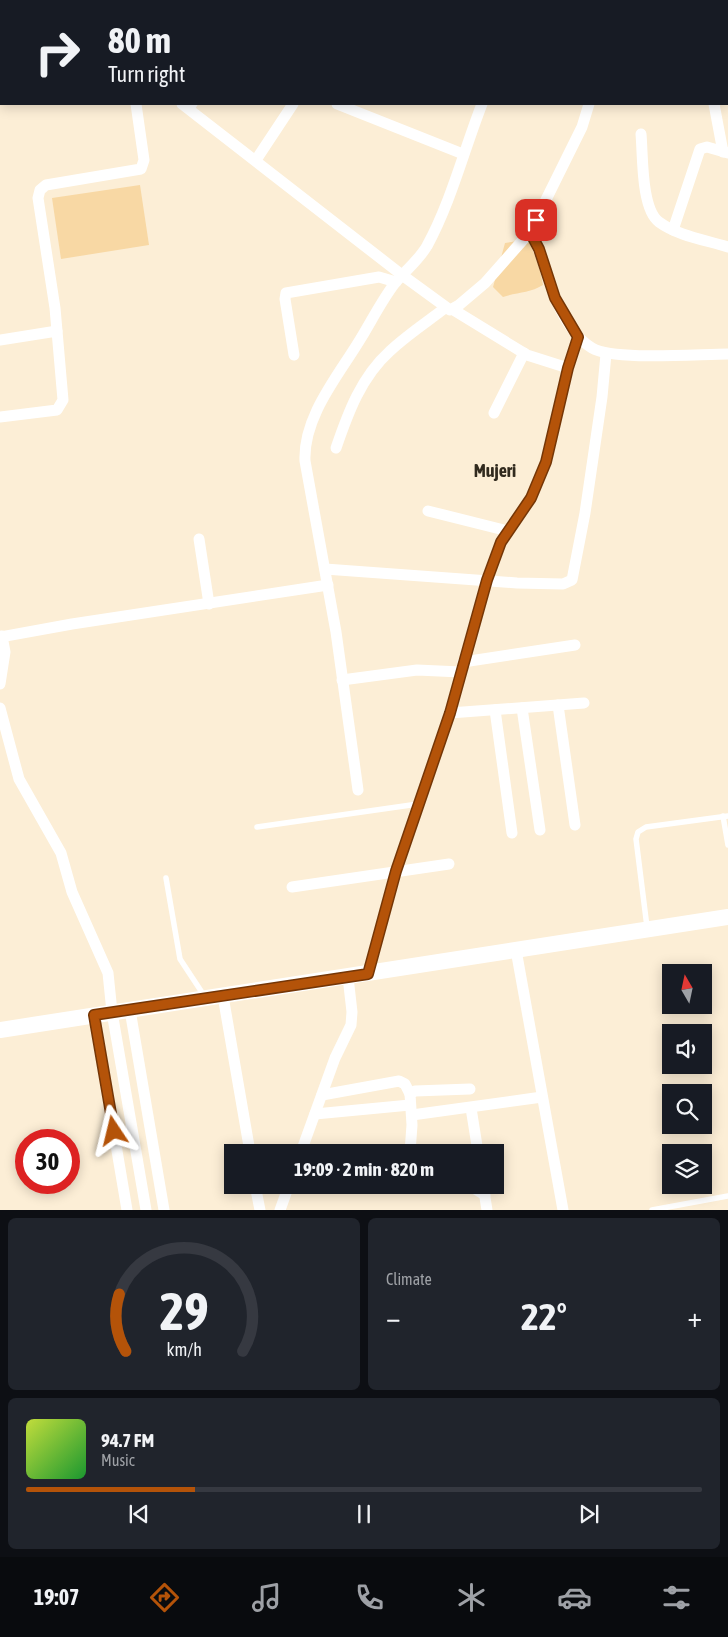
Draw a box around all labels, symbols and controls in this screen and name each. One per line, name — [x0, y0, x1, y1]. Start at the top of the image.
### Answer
icon: right — [25, 20, 90, 85]
text: 80 m — [108, 20, 171, 60]
text: Turn right — [108, 61, 185, 87]
pin — [515, 199, 557, 241]
icon: arrive — [522, 206, 550, 234]
district label: Mujeri — [474, 460, 516, 481]
north arrow — [662, 964, 712, 1014]
map controls — [662, 964, 712, 1194]
button: sound — [662, 1024, 712, 1074]
button: search — [662, 1084, 712, 1134]
position arrow — [87, 1104, 139, 1156]
speed limit sign: 30 — [15, 1129, 80, 1194]
button: layers — [662, 1144, 712, 1194]
text: 19:09 · 2 min · 820 m — [294, 1158, 434, 1180]
text: Climate — [386, 1270, 432, 1288]
text: 29 — [160, 1281, 208, 1341]
text: 22° — [521, 1295, 567, 1338]
text: − — [386, 1301, 401, 1333]
text: + — [687, 1301, 702, 1333]
text: km/h — [166, 1339, 202, 1360]
text: 94.7 FM — [101, 1429, 154, 1451]
text: Music — [101, 1451, 135, 1469]
icon: previous — [125, 1500, 153, 1528]
icon: pause — [350, 1500, 378, 1528]
icon: next — [575, 1500, 603, 1528]
icon: directions — [147, 1580, 182, 1615]
icon: music — [249, 1580, 284, 1615]
icon: phone — [352, 1580, 387, 1615]
icon: climate — [454, 1580, 489, 1615]
icon: car — [557, 1580, 592, 1615]
icon: filters — [659, 1580, 694, 1615]
text: 19:07 — [34, 1584, 79, 1610]

